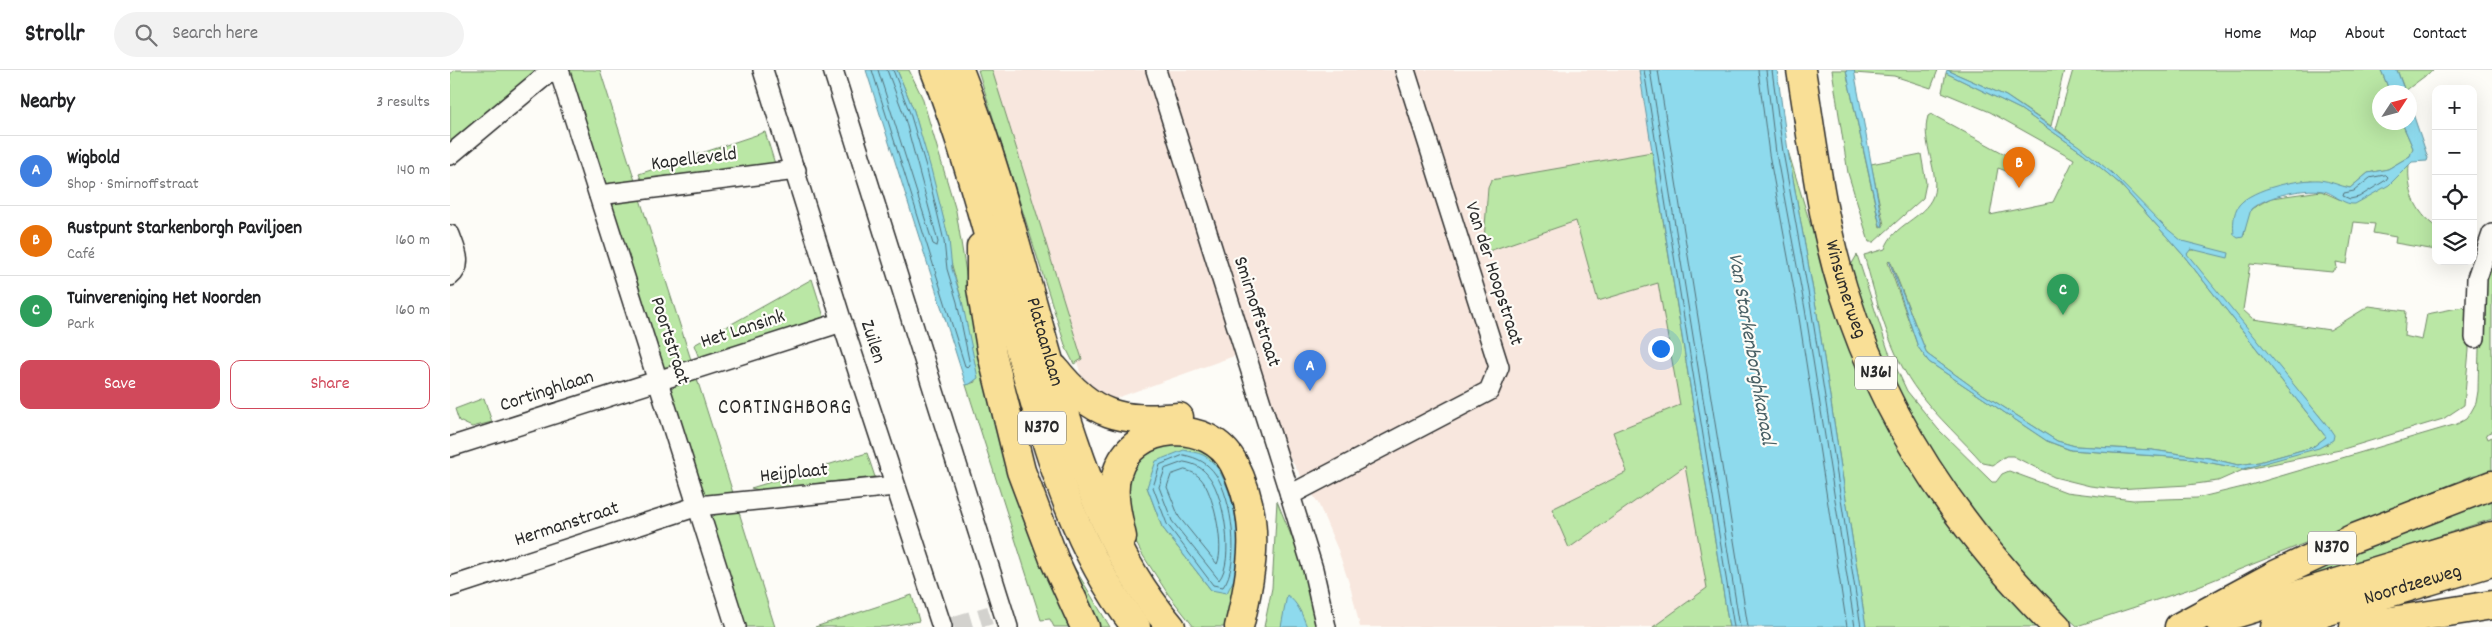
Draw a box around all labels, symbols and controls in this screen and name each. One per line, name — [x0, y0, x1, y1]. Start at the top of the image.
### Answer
search box — [114, 12, 464, 57]
text: Strollr — [25, 18, 84, 52]
icon: search — [132, 21, 160, 49]
text: Search here — [172, 21, 258, 48]
text: Home — [2224, 22, 2261, 47]
text: Map — [2289, 22, 2317, 47]
text: About — [2345, 22, 2385, 47]
text: Contact — [2413, 22, 2467, 47]
north arrow — [2372, 85, 2417, 130]
map controls — [2432, 85, 2477, 265]
button: + — [2432, 85, 2477, 130]
text: Nearby — [20, 88, 75, 118]
text: 3 results — [376, 91, 430, 114]
button: − — [2432, 130, 2477, 175]
street label: Kapelleveld — [649, 141, 739, 179]
text: Wigbold — [67, 146, 120, 173]
pin: B — [2003, 147, 2035, 188]
text: A — [32, 159, 40, 182]
text: 140 m — [396, 159, 430, 182]
text: Shop · Smirnoffstraat — [67, 173, 199, 196]
button: locate — [2432, 175, 2477, 220]
street label: Van der Hoopstraat — [1457, 199, 1529, 349]
text: Rustpunt Starkenborgh Paviljoen — [67, 216, 302, 243]
button: layers — [2432, 220, 2477, 265]
text: B — [32, 229, 40, 252]
text: 160 m — [395, 229, 430, 252]
street label: Winsumerweg — [1816, 237, 1873, 343]
text: Café — [67, 243, 95, 266]
water label: Van Starkenborghkanaal — [1718, 251, 1782, 449]
street label: Smirnoffstraat — [1225, 253, 1287, 371]
pin: C — [2047, 274, 2079, 315]
text: Tuinvereniging Het Noorden — [67, 286, 261, 313]
street label: Poortstraat — [642, 293, 696, 389]
street label: Plataanlaan — [1018, 294, 1070, 390]
text: C — [32, 299, 40, 322]
text: 160 m — [395, 299, 430, 322]
street label: Het Lansink — [697, 303, 789, 357]
text: Park — [67, 313, 94, 336]
street label: Zuilen — [852, 317, 892, 367]
your location — [1648, 336, 1674, 362]
pin: A — [1294, 350, 1326, 391]
road number: N361 — [1855, 356, 1897, 390]
button: Save — [20, 360, 220, 409]
button: Share — [230, 360, 430, 409]
street label: Cortinghlaan — [496, 364, 598, 420]
district label: CORTINGHBORG — [718, 394, 852, 424]
road number: N370 — [1018, 412, 1066, 444]
street label: Heijplaat — [759, 457, 829, 491]
street label: Hermanstraat — [511, 495, 623, 555]
road number: N370 — [2308, 532, 2356, 564]
street label: Noordzeeweg — [2361, 558, 2465, 613]

